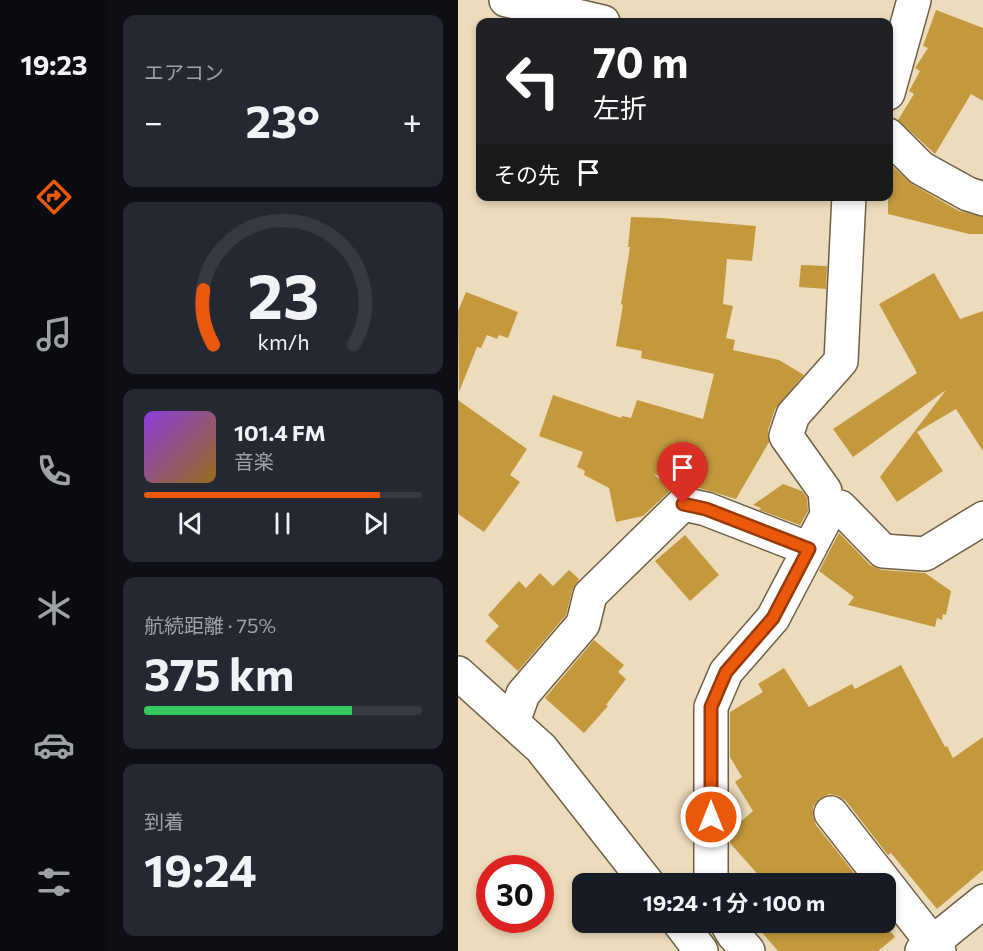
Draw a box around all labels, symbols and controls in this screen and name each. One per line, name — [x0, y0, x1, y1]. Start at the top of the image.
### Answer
text: 70 m — [593, 35, 688, 87]
icon: left — [494, 42, 572, 120]
text: 19:23 — [20, 48, 88, 81]
text: エアコン — [144, 60, 224, 84]
text: 左折 — [593, 91, 647, 124]
text: 23° — [246, 92, 320, 147]
text: − — [144, 100, 163, 141]
text: + — [403, 100, 422, 141]
icon: arrive — [572, 156, 605, 189]
text: その先 — [494, 161, 560, 188]
icon: directions — [33, 176, 75, 218]
text: 23 — [247, 256, 319, 332]
icon: music — [33, 313, 75, 355]
text: km/h — [257, 329, 309, 355]
text: 101.4 FM — [234, 419, 326, 446]
pin — [657, 442, 708, 504]
text: 音楽 — [234, 449, 274, 473]
icon: phone — [33, 450, 75, 492]
icon: arrive — [666, 451, 699, 484]
icon: previous — [174, 507, 207, 540]
icon: pause — [266, 507, 299, 540]
icon: next — [359, 507, 392, 540]
icon: climate — [33, 587, 75, 629]
text: 航続距離 · 75% — [144, 613, 276, 637]
text: 375 km — [144, 645, 294, 700]
icon: car — [33, 724, 75, 766]
position arrow — [679, 785, 743, 849]
text: 到着 — [144, 809, 184, 833]
text: 19:24 — [144, 841, 257, 896]
speed limit sign: 30 — [476, 855, 554, 933]
icon: filters — [33, 861, 75, 903]
text: 19:24 · 1 分 · 100 m — [643, 889, 825, 916]

